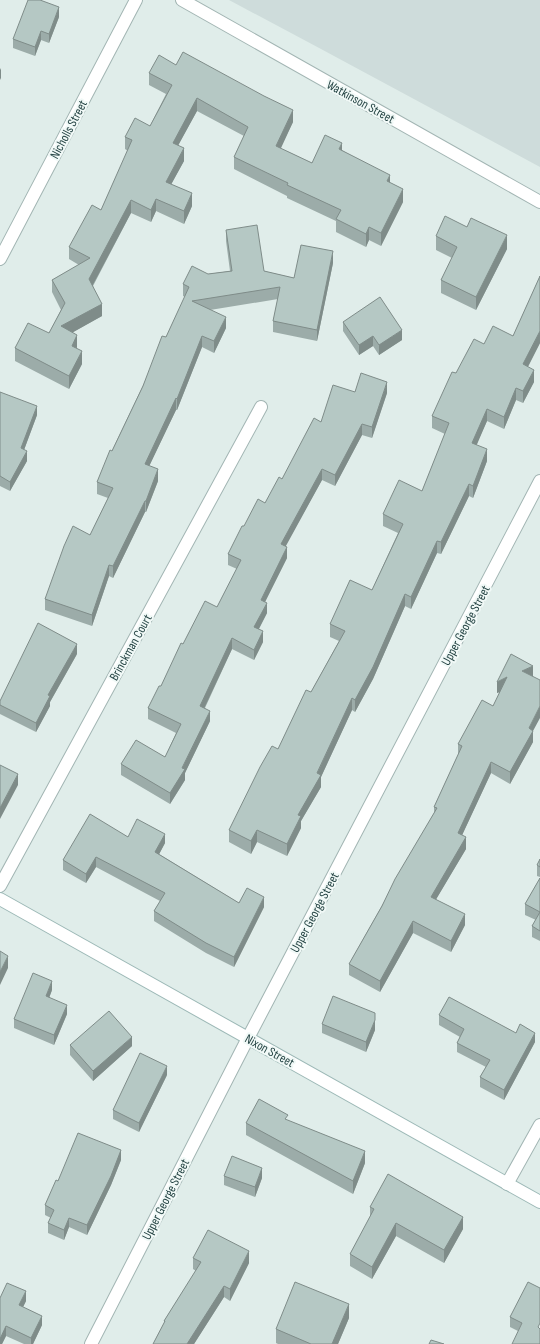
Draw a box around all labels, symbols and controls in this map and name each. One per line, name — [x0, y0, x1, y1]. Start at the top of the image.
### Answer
street label: Watkinson Street — [324, 77, 397, 127]
street label: Nicholls Street — [47, 97, 91, 162]
street label: Upper George Street — [438, 583, 494, 668]
street label: Brinckman Court — [106, 611, 156, 684]
street label: Upper George Street — [287, 870, 343, 955]
street label: Nixon Street — [242, 1031, 297, 1071]
street label: Upper George Street — [139, 1156, 193, 1243]

